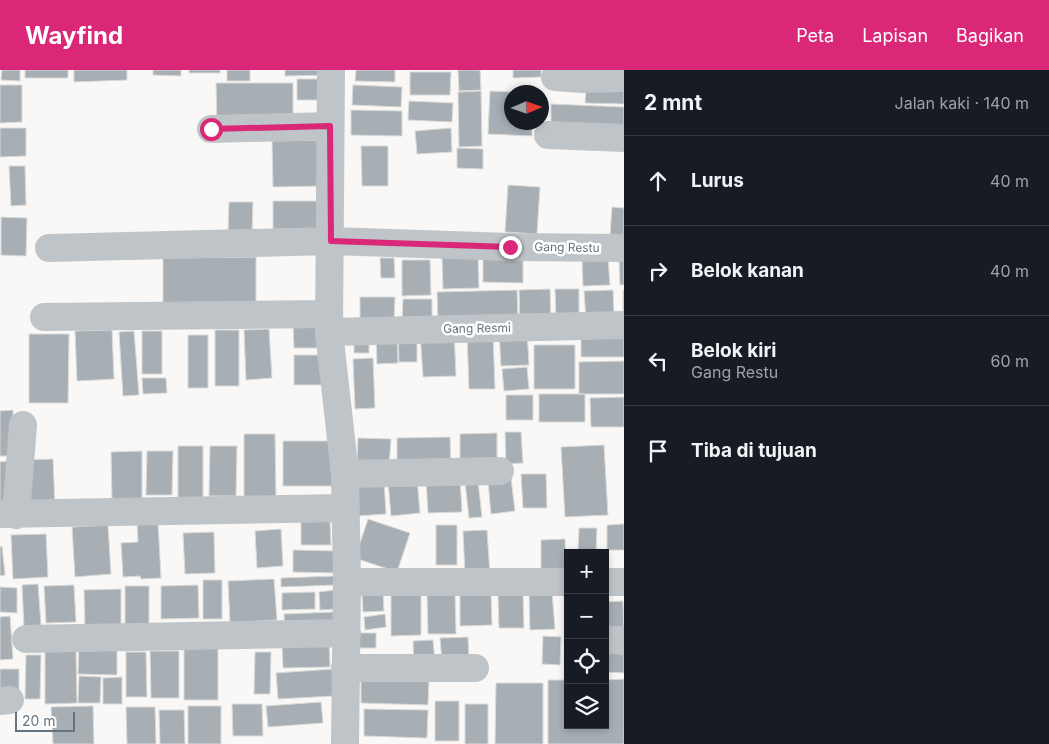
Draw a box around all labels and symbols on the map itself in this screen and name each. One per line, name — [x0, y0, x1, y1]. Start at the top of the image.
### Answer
north arrow — [504, 85, 549, 130]
route start — [200, 118, 223, 141]
route end — [499, 236, 522, 259]
street label: Gang Restu — [534, 239, 600, 255]
street label: Gang Resmi — [443, 320, 511, 336]
scale bar — [15, 709, 75, 732]

